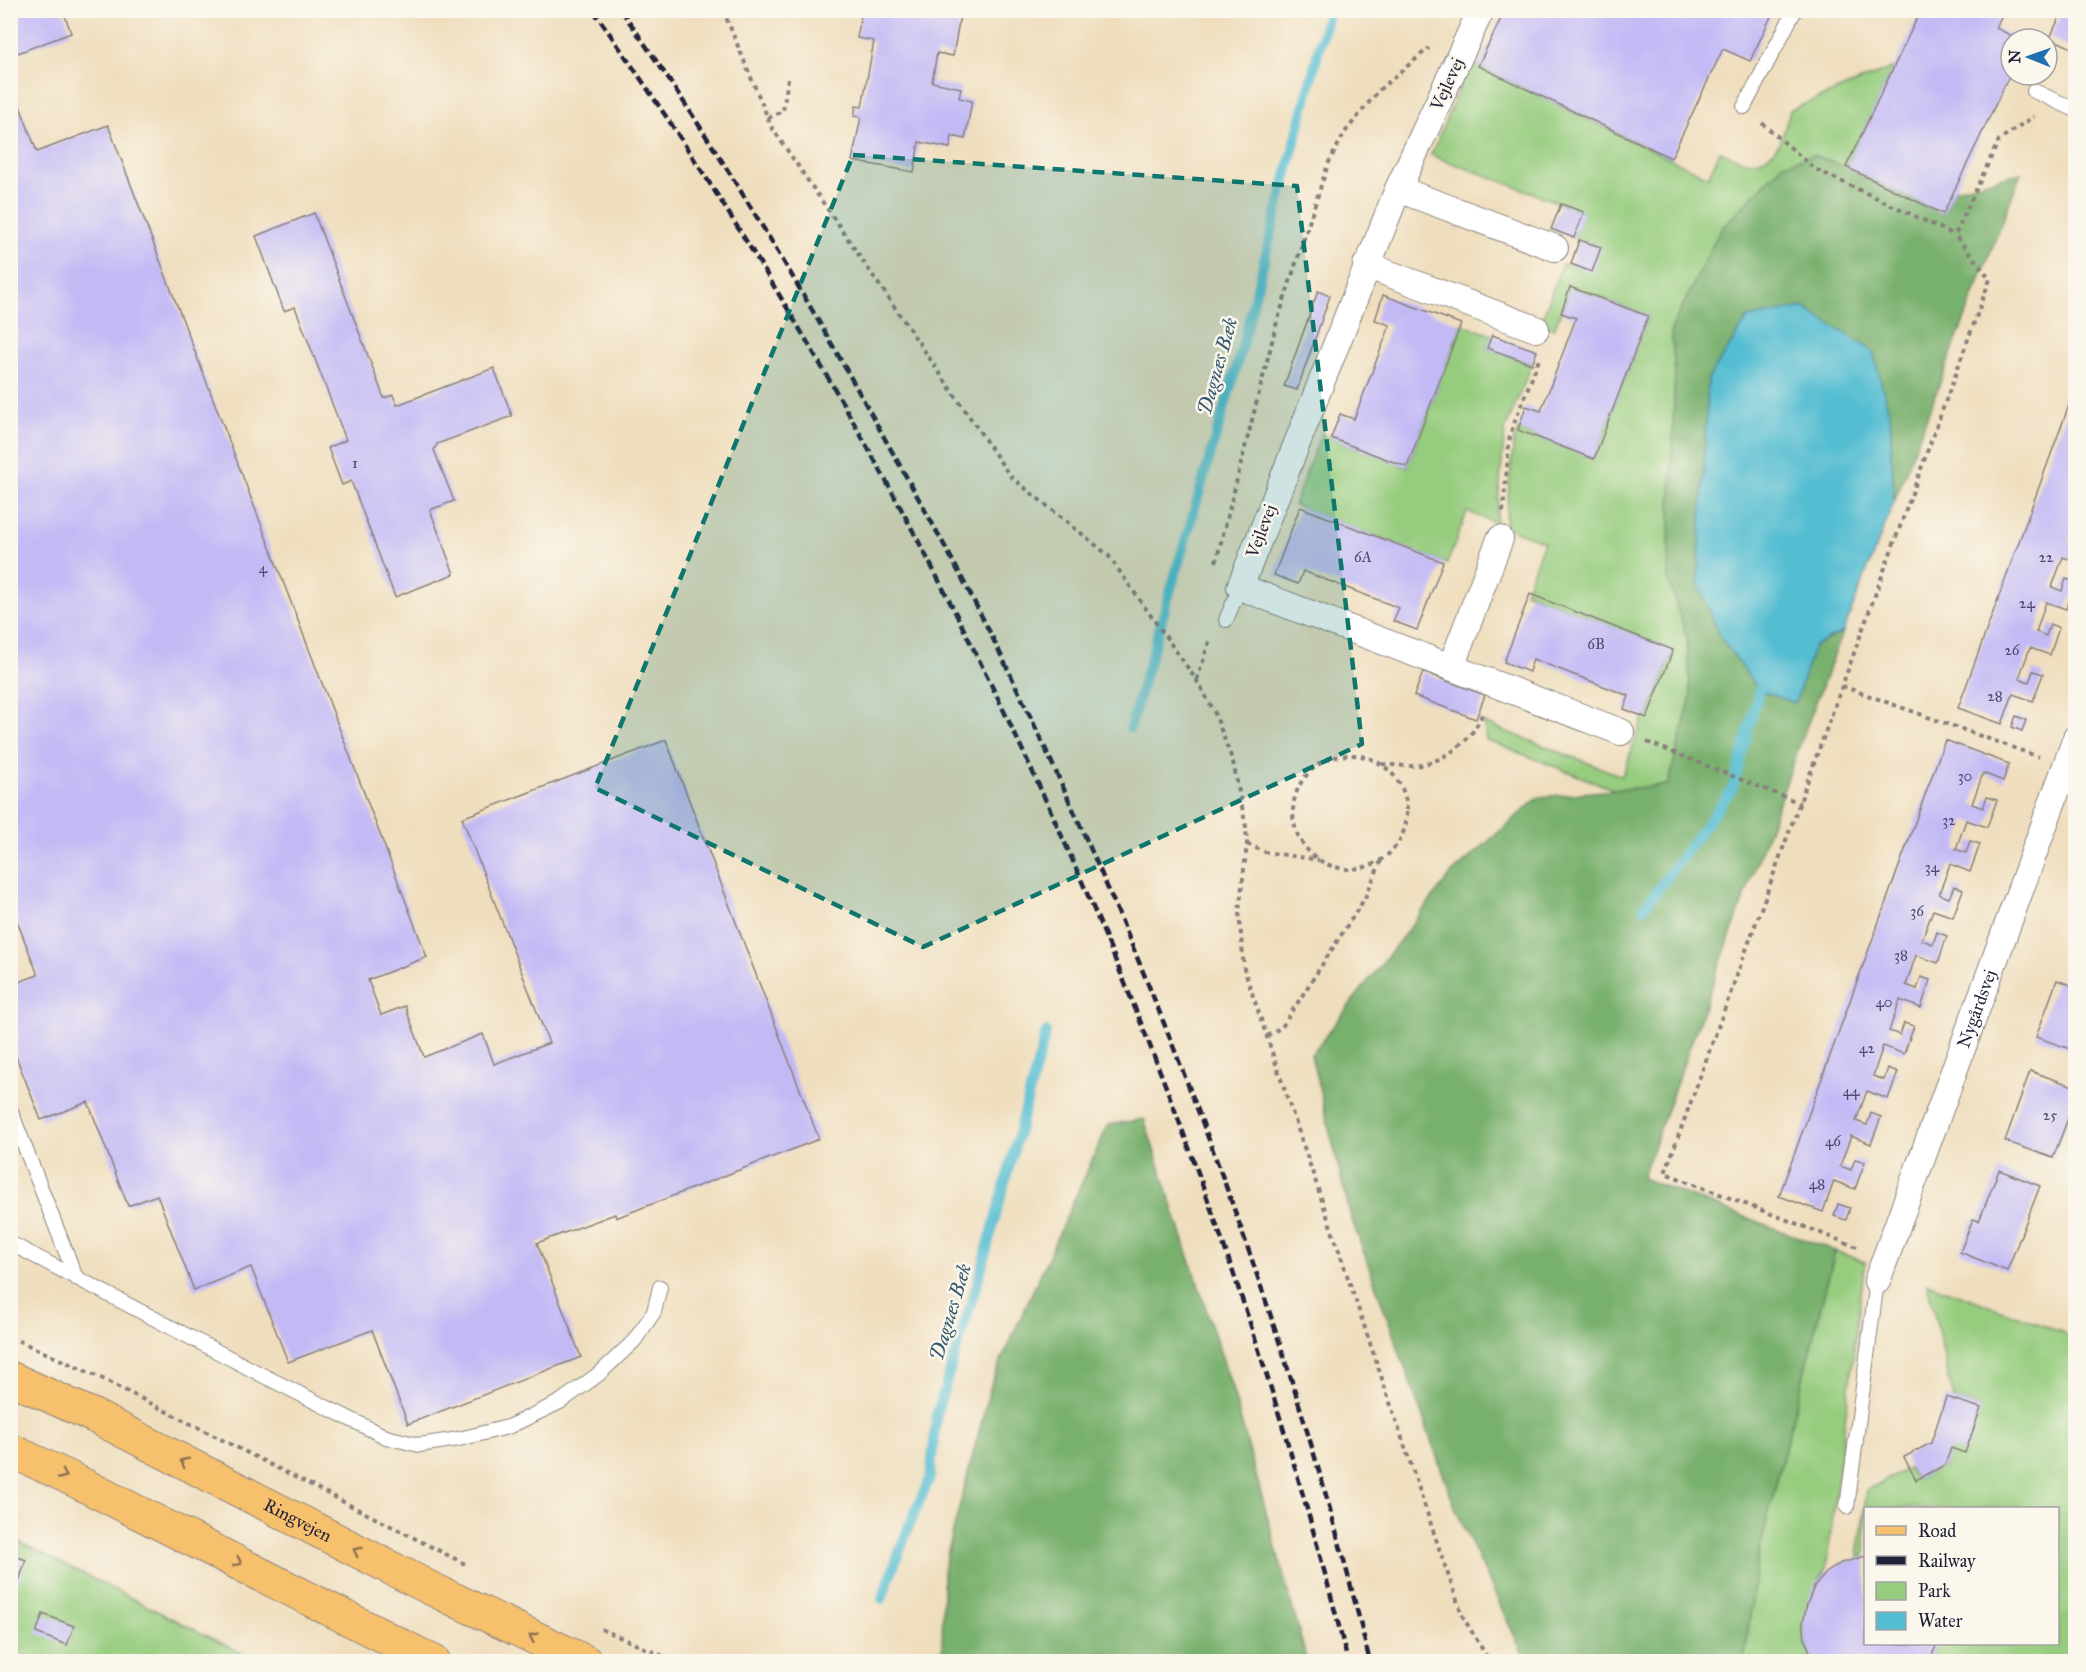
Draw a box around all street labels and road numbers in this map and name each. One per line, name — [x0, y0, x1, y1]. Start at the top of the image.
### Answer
street label: Vejlevej — [1425, 54, 1469, 115]
street label: Vejlevej — [1240, 501, 1281, 562]
street label: Nygårdsvej — [1952, 966, 2001, 1051]
street label: Ringvejen — [260, 1494, 336, 1547]

